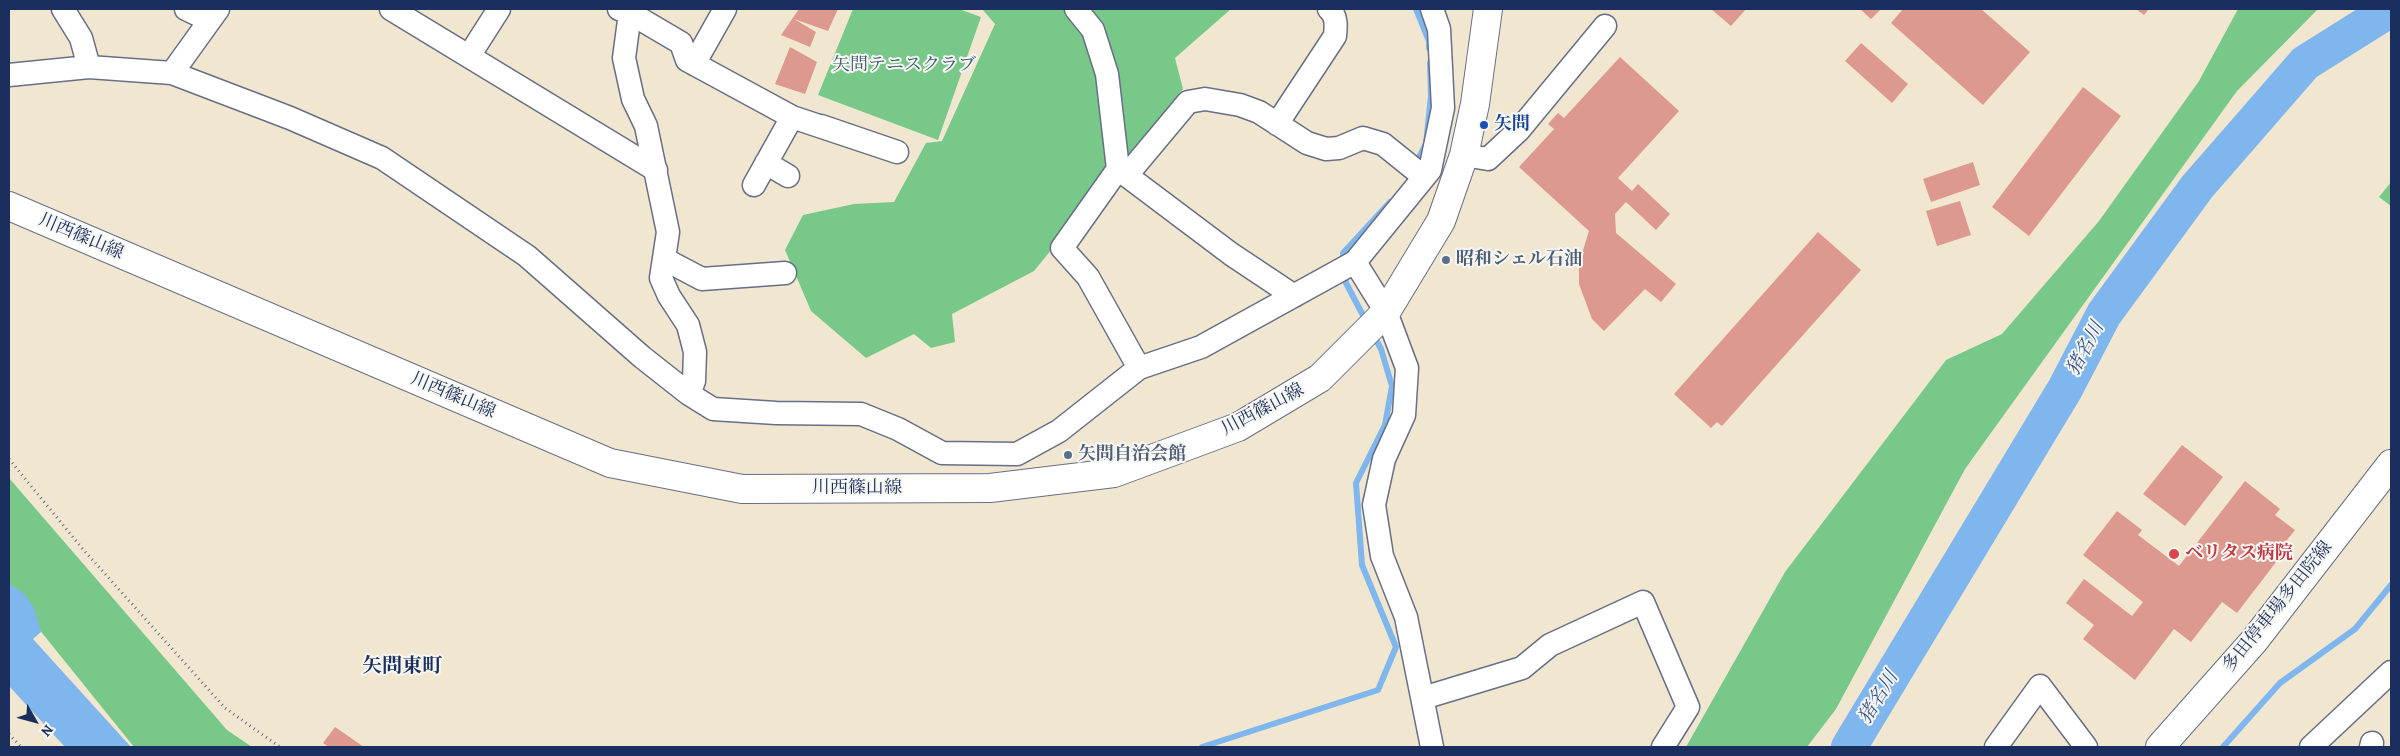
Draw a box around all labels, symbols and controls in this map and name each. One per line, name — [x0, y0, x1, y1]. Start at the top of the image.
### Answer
park label: 矢問テニスクラブ — [832, 55, 976, 77]
place label: 矢問 — [1494, 114, 1530, 136]
marker: 矢問 — [1478, 119, 1490, 131]
street label: 川西篠山線 — [35, 209, 127, 265]
place label: 昭和シェル石油 — [1456, 249, 1582, 271]
marker: 昭和シェル石油 — [1440, 254, 1452, 266]
water label: 猪名川 — [2063, 318, 2109, 380]
street label: 川西篠山線 — [407, 368, 499, 424]
street label: 川西篠山線 — [1218, 379, 1308, 441]
place label: 矢問自治会館 — [1078, 444, 1186, 466]
marker: 矢問自治会館 — [1062, 449, 1074, 461]
street label: 川西篠山線 — [812, 478, 902, 500]
street label: 多田停車場多田院線 — [2219, 537, 2337, 677]
place label: ベリタス病院 — [2185, 543, 2293, 565]
marker: ベリタス病院 — [2167, 547, 2181, 561]
district label: 矢問東町 — [362, 655, 442, 679]
water label: 猪名川 — [1855, 668, 1903, 728]
north arrow — [10, 696, 60, 746]
text: N — [37, 721, 58, 740]

